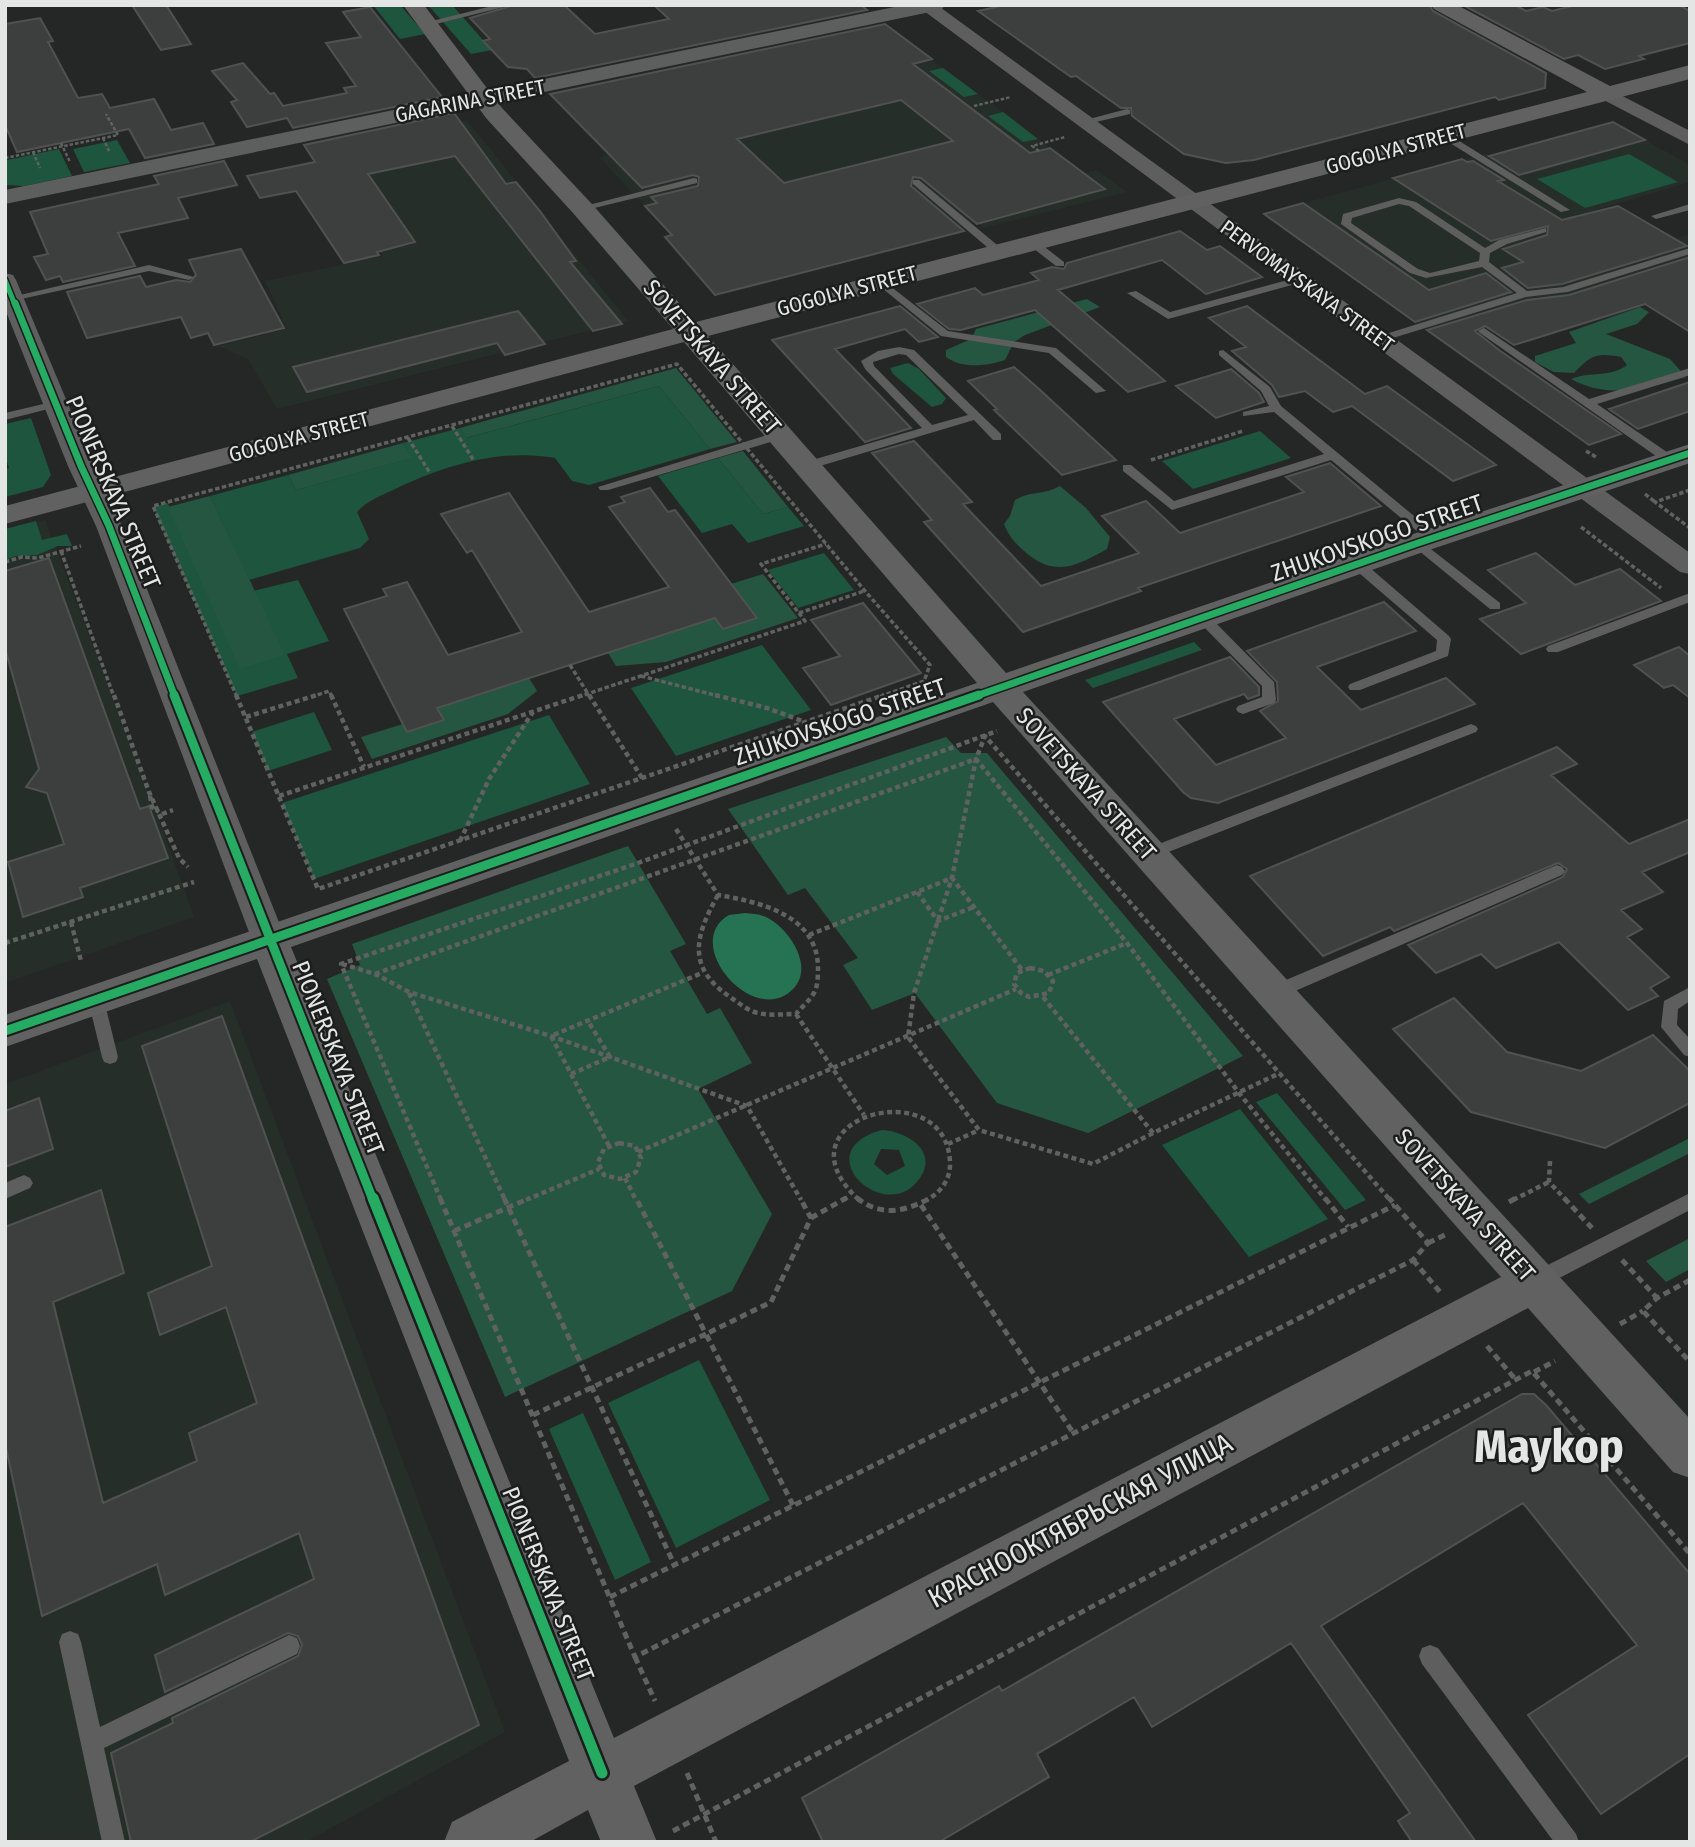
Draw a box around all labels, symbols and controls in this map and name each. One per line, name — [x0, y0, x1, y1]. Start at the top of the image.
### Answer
street label: GAGARINA STREET — [393, 74, 547, 128]
street label: GOGOLYA STREET — [1323, 118, 1469, 180]
street label: PERVOMAYSKAYA STREET — [1215, 214, 1399, 358]
street label: GOGOLYA STREET — [774, 260, 920, 322]
street label: SOVETSKAYA STREET — [637, 274, 787, 440]
street label: PIONERSKAYA STREET — [60, 391, 166, 593]
street label: GOGOLYA STREET — [226, 406, 372, 468]
street label: ZHUKOVSKOGO STREET — [1267, 489, 1487, 587]
street label: ZHUKOVSKOGO STREET — [730, 673, 950, 771]
street label: SOVETSKAYA STREET — [1010, 702, 1162, 866]
street label: PIONERSKAYA STREET — [286, 957, 390, 1159]
street label: SOVETSKAYA STREET — [1389, 1123, 1541, 1287]
district label: Maykop — [1474, 1419, 1624, 1474]
street label: КРАСНООКТЯБРЬСКАЯ УЛИЦА — [923, 1426, 1238, 1615]
street label: PIONERSKAYA STREET — [496, 1483, 600, 1685]

